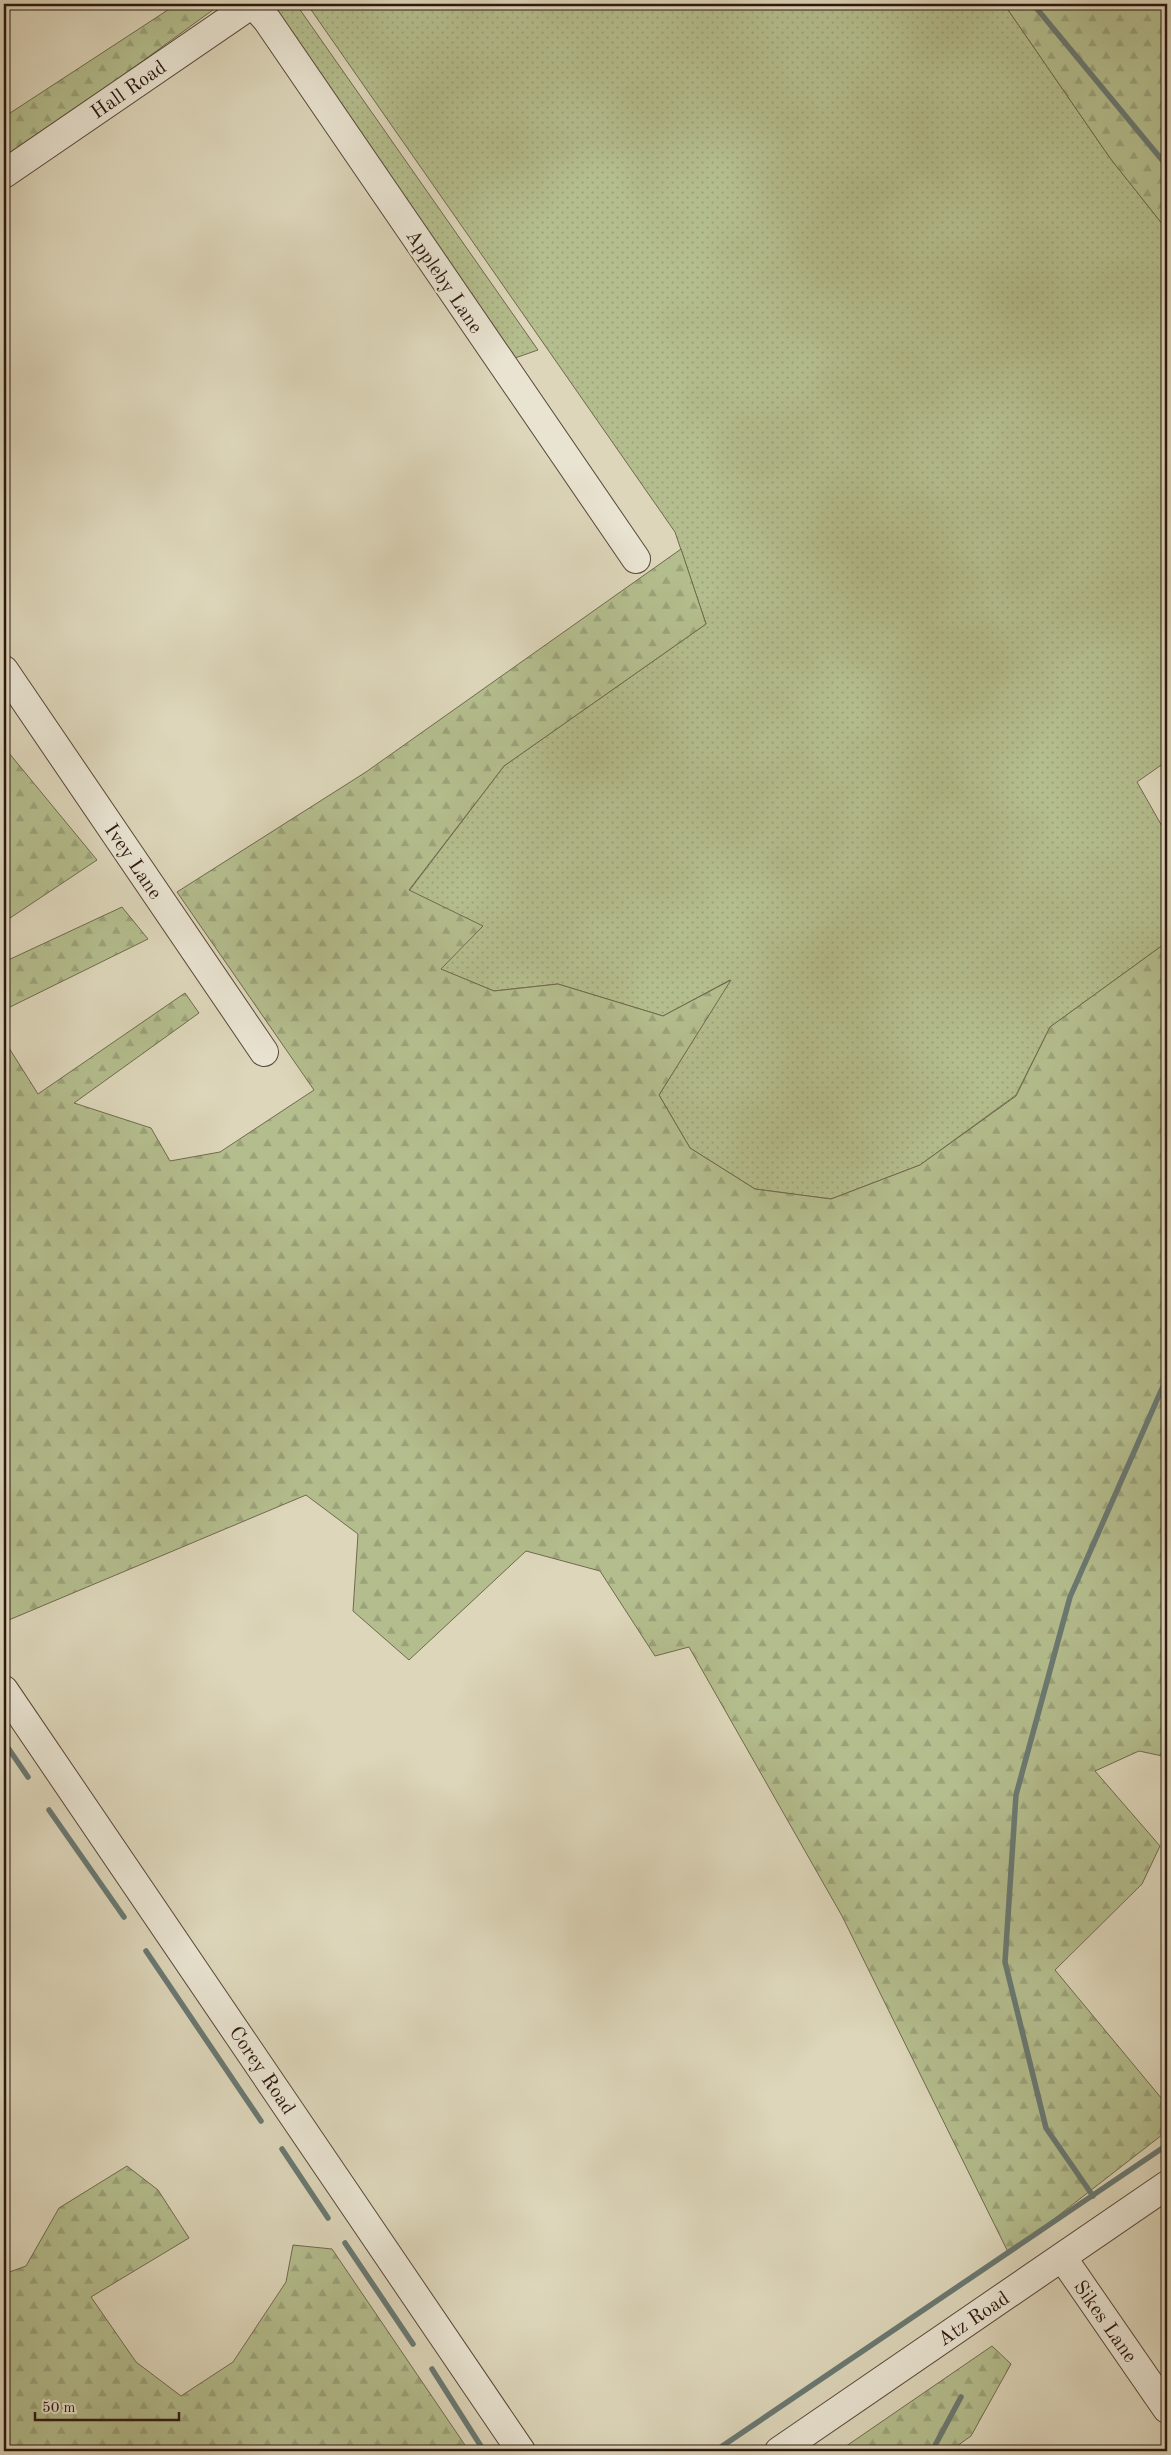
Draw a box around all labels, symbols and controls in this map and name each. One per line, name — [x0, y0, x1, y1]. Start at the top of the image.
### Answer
street label: Hall Road — [88, 58, 170, 124]
street label: Appleby Lane — [401, 227, 485, 338]
street label: Ivey Lane — [100, 821, 165, 903]
street label: Corey Road — [225, 2023, 298, 2119]
street label: Sikes Lane — [1069, 2278, 1140, 2367]
street label: Atz Road — [935, 2289, 1013, 2351]
scale bar — [35, 2390, 179, 2422]
text: 50 m — [42, 2401, 76, 2416]

